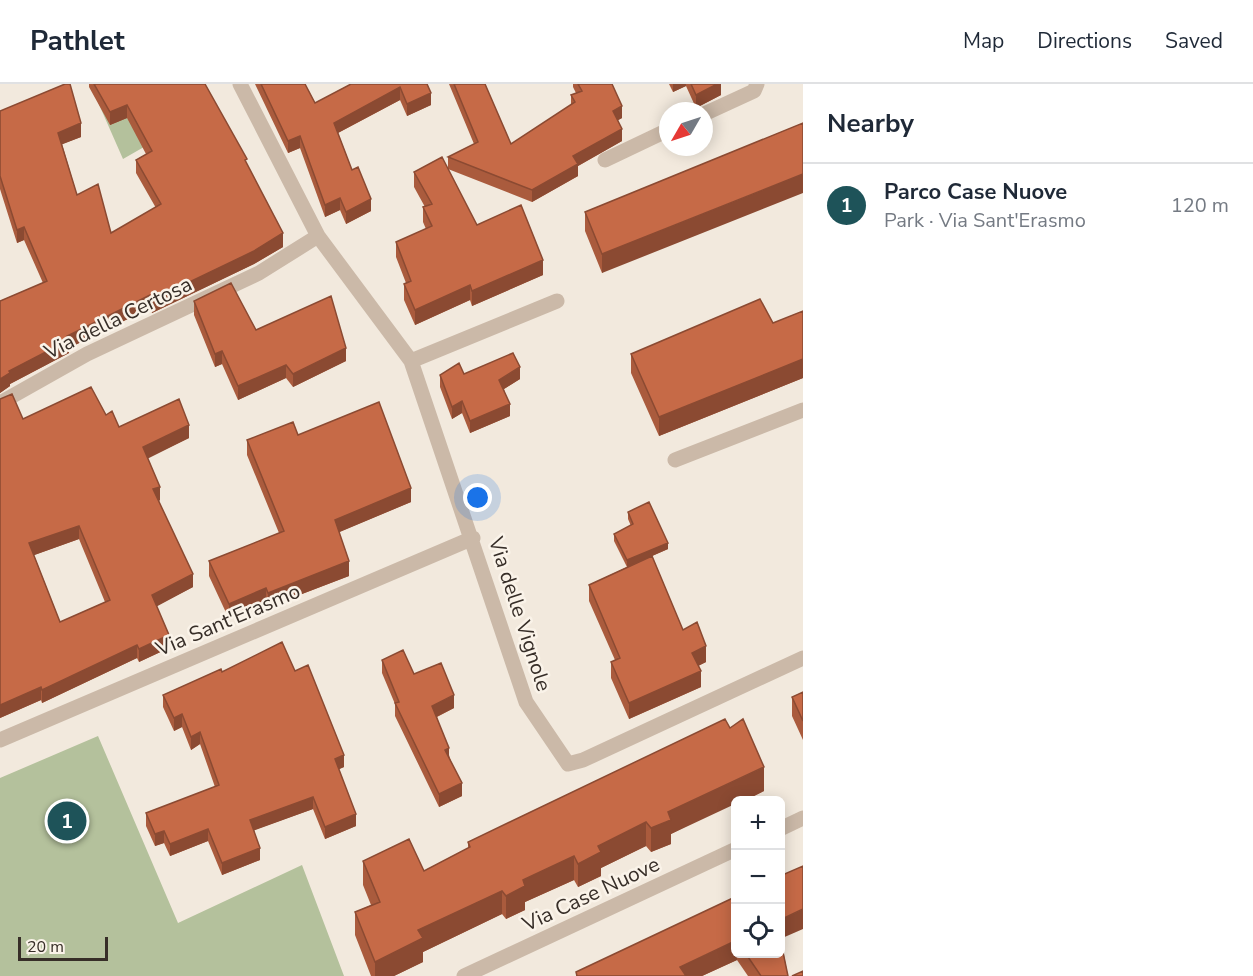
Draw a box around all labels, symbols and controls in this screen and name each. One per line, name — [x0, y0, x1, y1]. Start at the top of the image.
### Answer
text: Pathlet — [30, 22, 125, 60]
text: Map — [963, 27, 1004, 55]
text: Directions — [1037, 27, 1132, 55]
text: Saved — [1165, 27, 1223, 55]
north arrow — [659, 102, 713, 156]
text: Nearby — [827, 106, 914, 141]
text: Parco Case Nuove — [884, 177, 1067, 207]
text: 1 — [841, 192, 853, 219]
text: 120 m — [1171, 192, 1229, 219]
text: Park · Via Sant'Erasmo — [884, 207, 1086, 234]
street label: Via della Certosa — [39, 270, 197, 366]
your location — [463, 483, 492, 512]
street label: Via delle Vignole — [482, 532, 558, 695]
street label: Via Sant'Erasmo — [151, 577, 305, 663]
map controls — [731, 796, 785, 958]
button: + — [731, 796, 785, 850]
pin: 1 — [48, 798, 86, 844]
street label: Via Case Nuove — [517, 850, 664, 938]
button: − — [731, 850, 785, 904]
button: locate — [731, 904, 785, 958]
scale bar — [18, 934, 108, 962]
text: 20 m — [27, 936, 64, 958]

